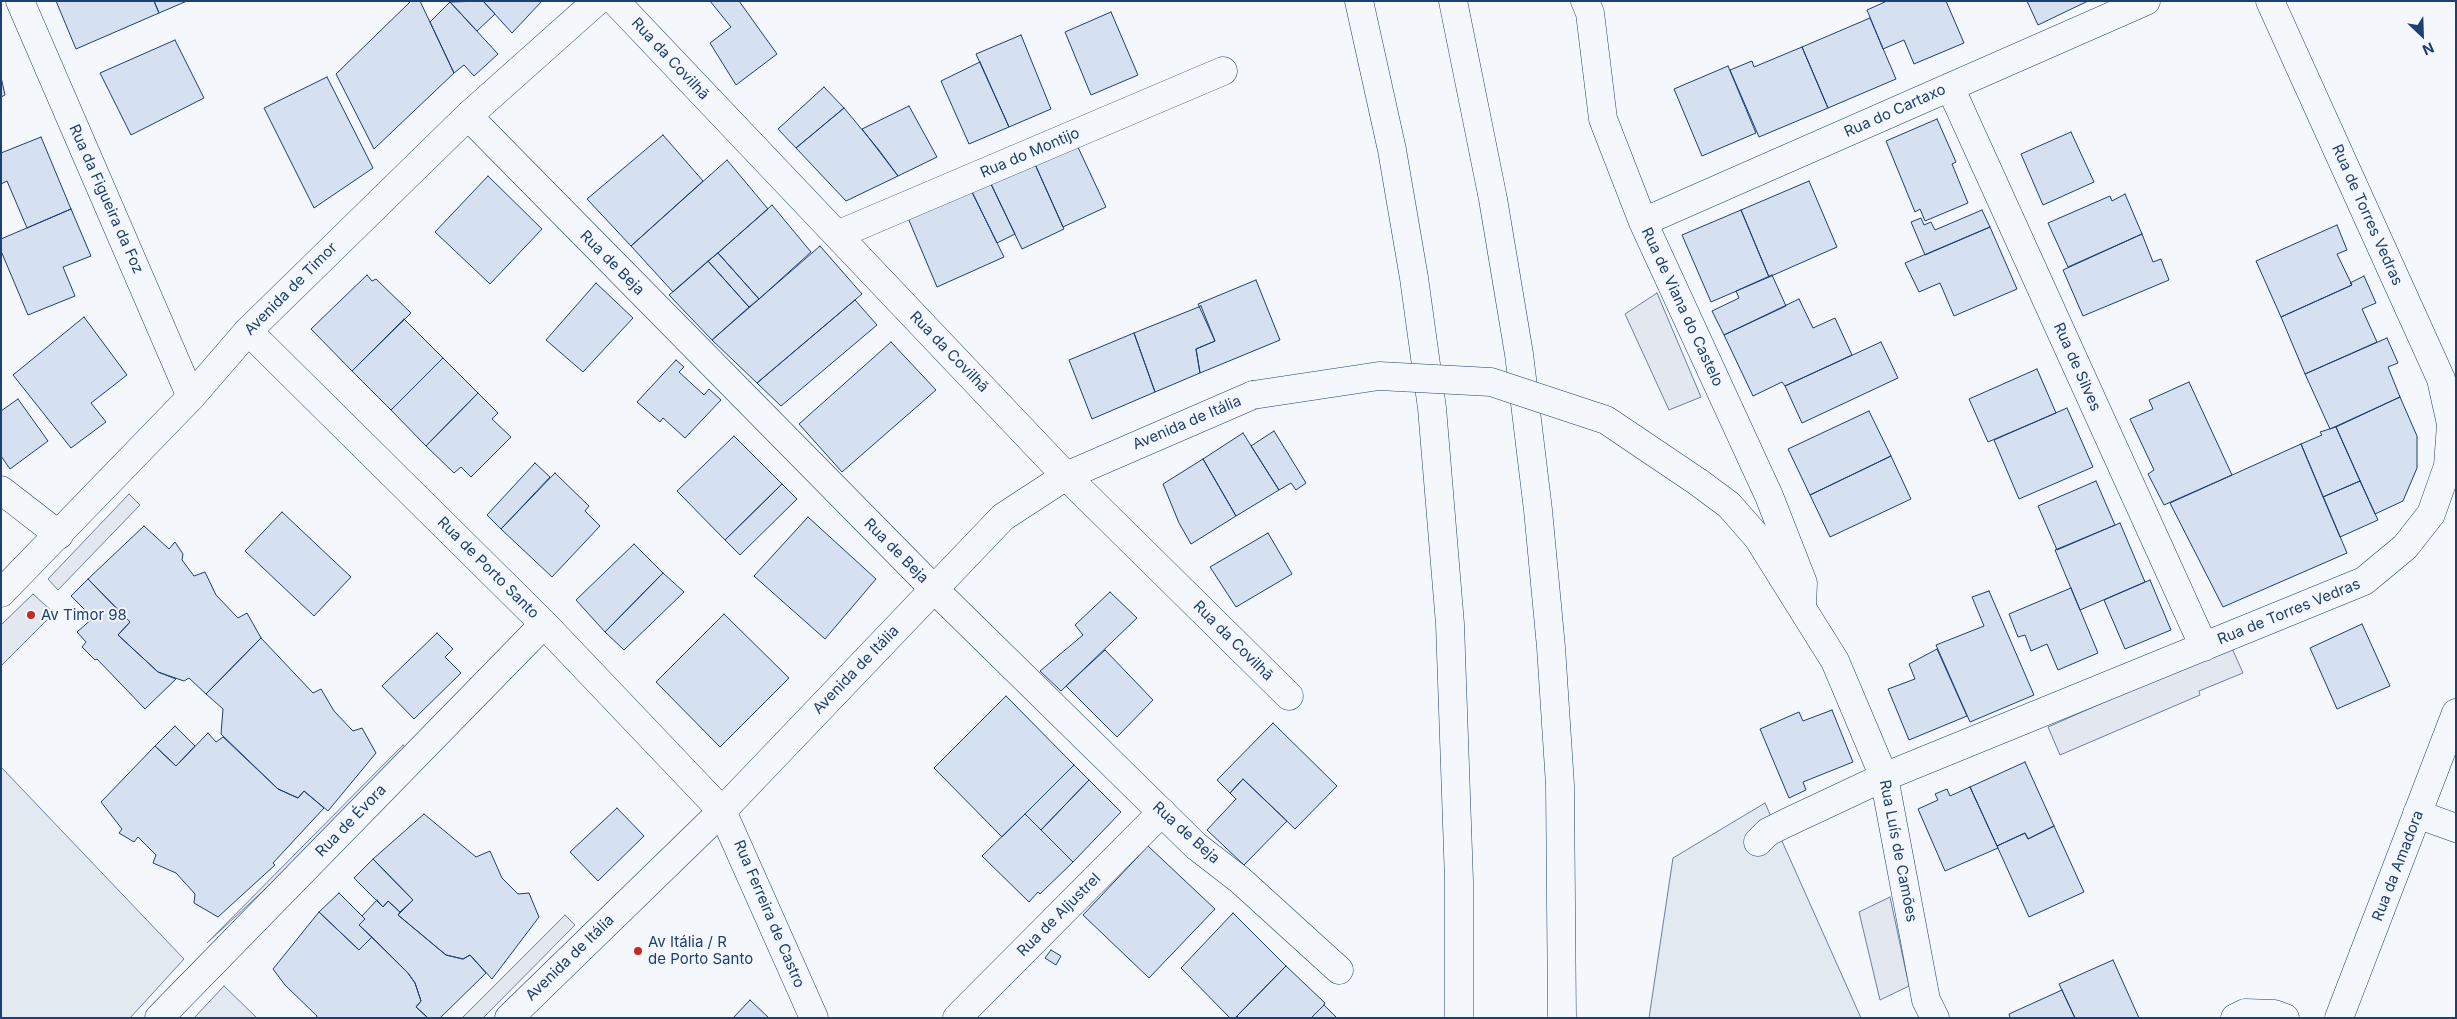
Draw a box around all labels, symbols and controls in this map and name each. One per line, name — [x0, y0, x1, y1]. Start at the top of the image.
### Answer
north arrow — [2397, 10, 2447, 60]
street label: Rua da Covilhã — [627, 14, 713, 104]
text: N — [2420, 39, 2437, 59]
street label: Rua do Cartaxo — [1842, 81, 1948, 141]
street label: Rua da Figueira da Foz — [65, 122, 147, 276]
street label: Rua do Montijo — [978, 124, 1082, 182]
street label: Rua de Torres Vedras — [2328, 142, 2406, 288]
street label: Rua de Viana do Castelo — [1637, 225, 1727, 389]
street label: Rua de Beja — [576, 227, 648, 299]
street label: Avenida de Timor — [241, 239, 341, 339]
street label: Rua da Covilhã — [906, 308, 992, 396]
street label: Rua de Silves — [2049, 320, 2105, 414]
street label: Avenida de Itália — [1130, 392, 1244, 454]
street label: Rua de Porto Santo — [433, 513, 543, 623]
street label: Rua de Beja — [860, 515, 932, 587]
street label: Rua de Torres Vedras — [2215, 575, 2363, 649]
street label: Rua da Covilhã — [1189, 597, 1277, 685]
place label: Av Timor 98 — [41, 606, 127, 624]
marker: Av Timor 98 — [25, 609, 37, 621]
street label: Avenida de Itália — [809, 622, 903, 718]
street label: Rua Luís de Camões — [1875, 778, 1921, 924]
street label: Rua de Évora — [312, 781, 390, 861]
street label: Rua de Beja — [1149, 798, 1223, 868]
street label: Rua da Amadora — [2369, 808, 2427, 924]
street label: Rua Ferreira de Castro — [730, 837, 808, 991]
street label: Rua de Aljustrel — [1014, 870, 1104, 960]
street label: Avenida de Itália — [522, 911, 618, 1005]
place label: Av Itália / R de Porto Santo — [648, 933, 753, 968]
marker: Av Itália / R de Porto Santo — [632, 945, 644, 957]

